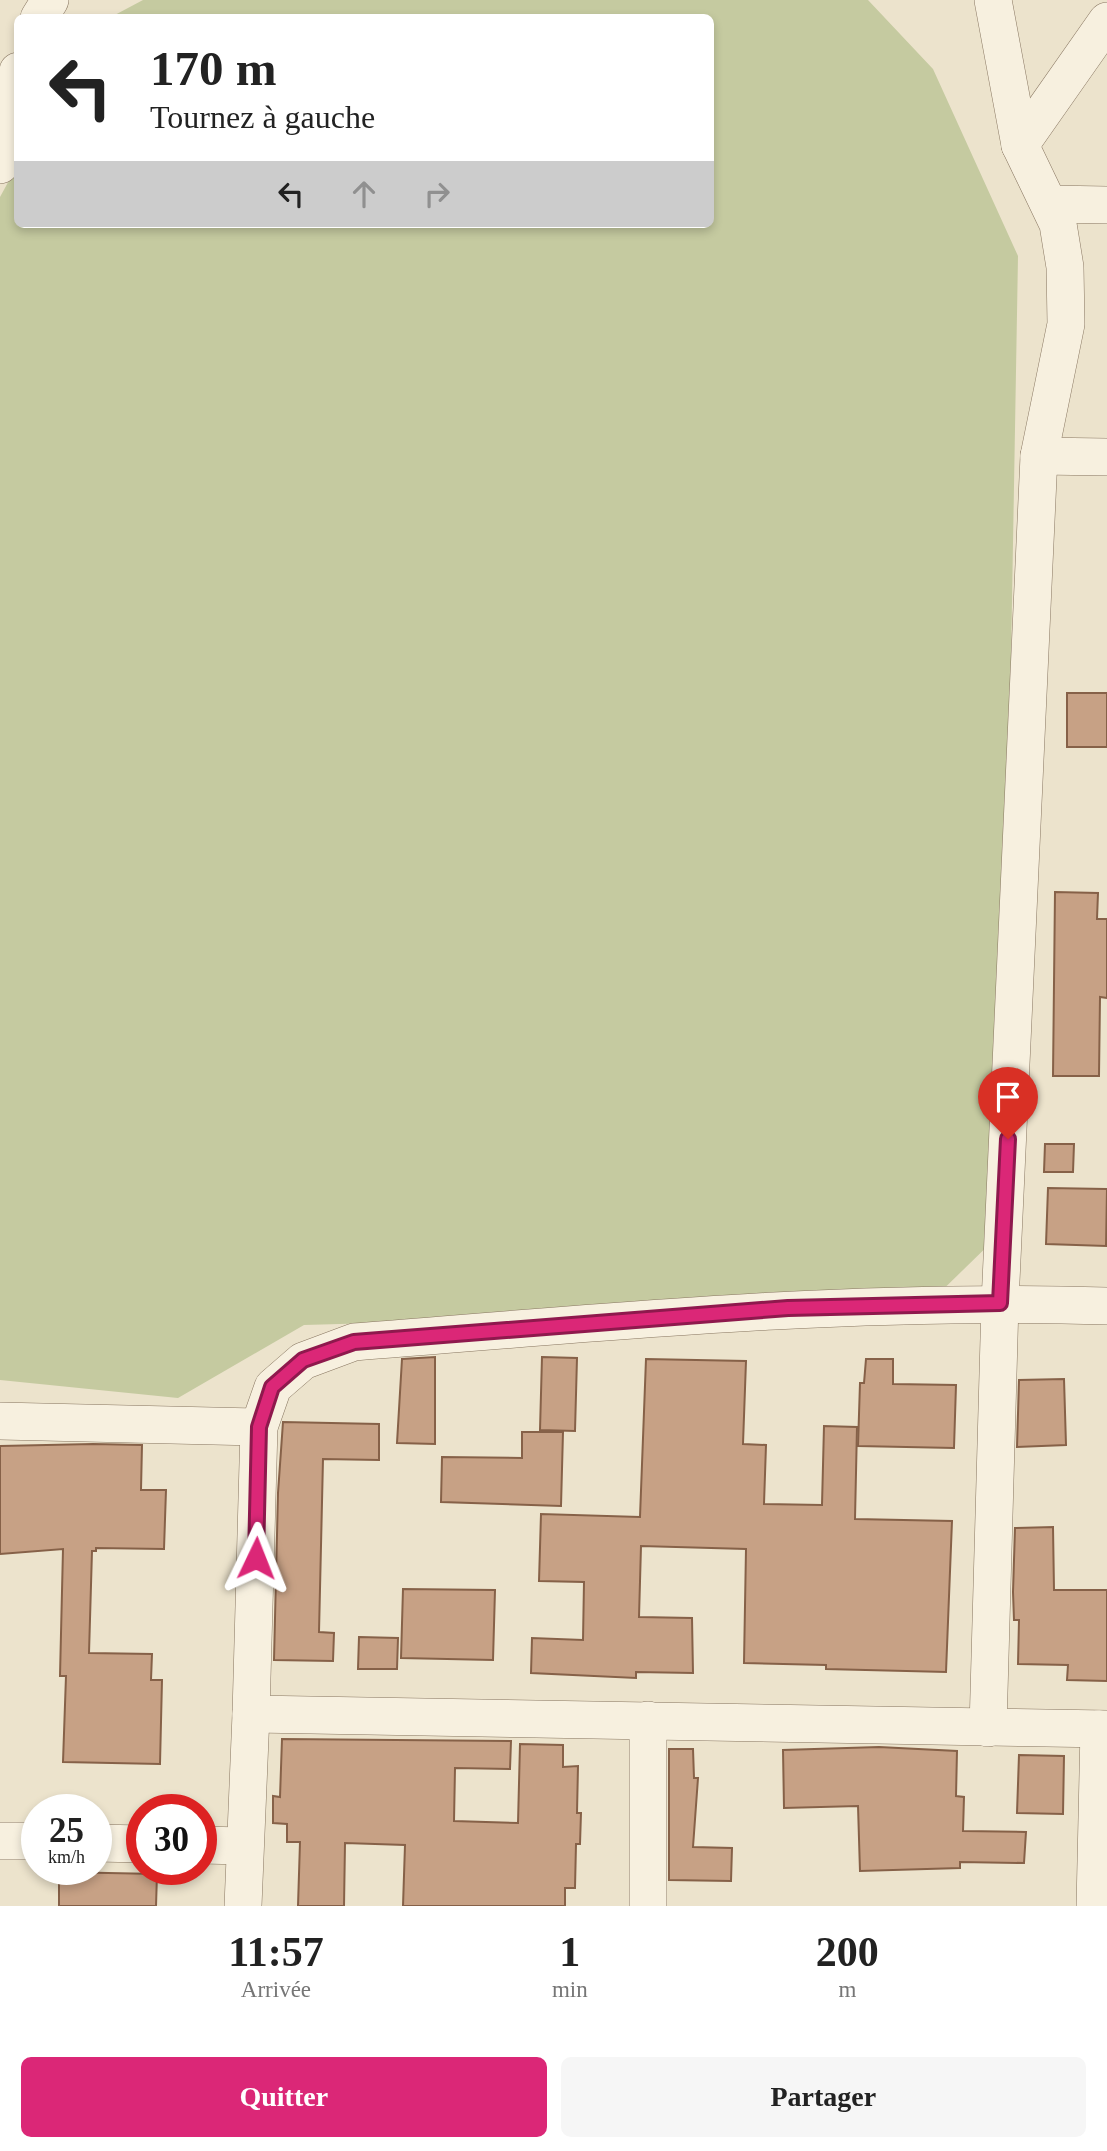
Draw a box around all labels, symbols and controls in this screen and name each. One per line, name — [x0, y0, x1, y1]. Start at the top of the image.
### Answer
text: 170 m — [150, 41, 277, 96]
icon: left — [35, 42, 126, 133]
text: Tournez à gauche — [150, 99, 375, 135]
icon: left — [272, 175, 310, 213]
icon: ahead — [345, 175, 383, 213]
icon: right — [418, 175, 456, 213]
pin — [978, 1067, 1038, 1139]
icon: arrive — [989, 1078, 1027, 1116]
position arrow — [219, 1521, 293, 1595]
speed limit sign: 30 — [126, 1794, 217, 1885]
text: 25 — [49, 1811, 84, 1850]
text: km/h — [48, 1847, 85, 1867]
text: 11:57 — [228, 1929, 324, 1975]
text: 1 — [559, 1929, 580, 1975]
text: 200 — [816, 1929, 879, 1975]
text: Arrivée — [241, 1977, 311, 2002]
text: min — [552, 1977, 588, 2002]
text: m — [838, 1977, 856, 2002]
button: Quitter — [21, 2057, 547, 2137]
button: Partager — [561, 2057, 1086, 2137]

